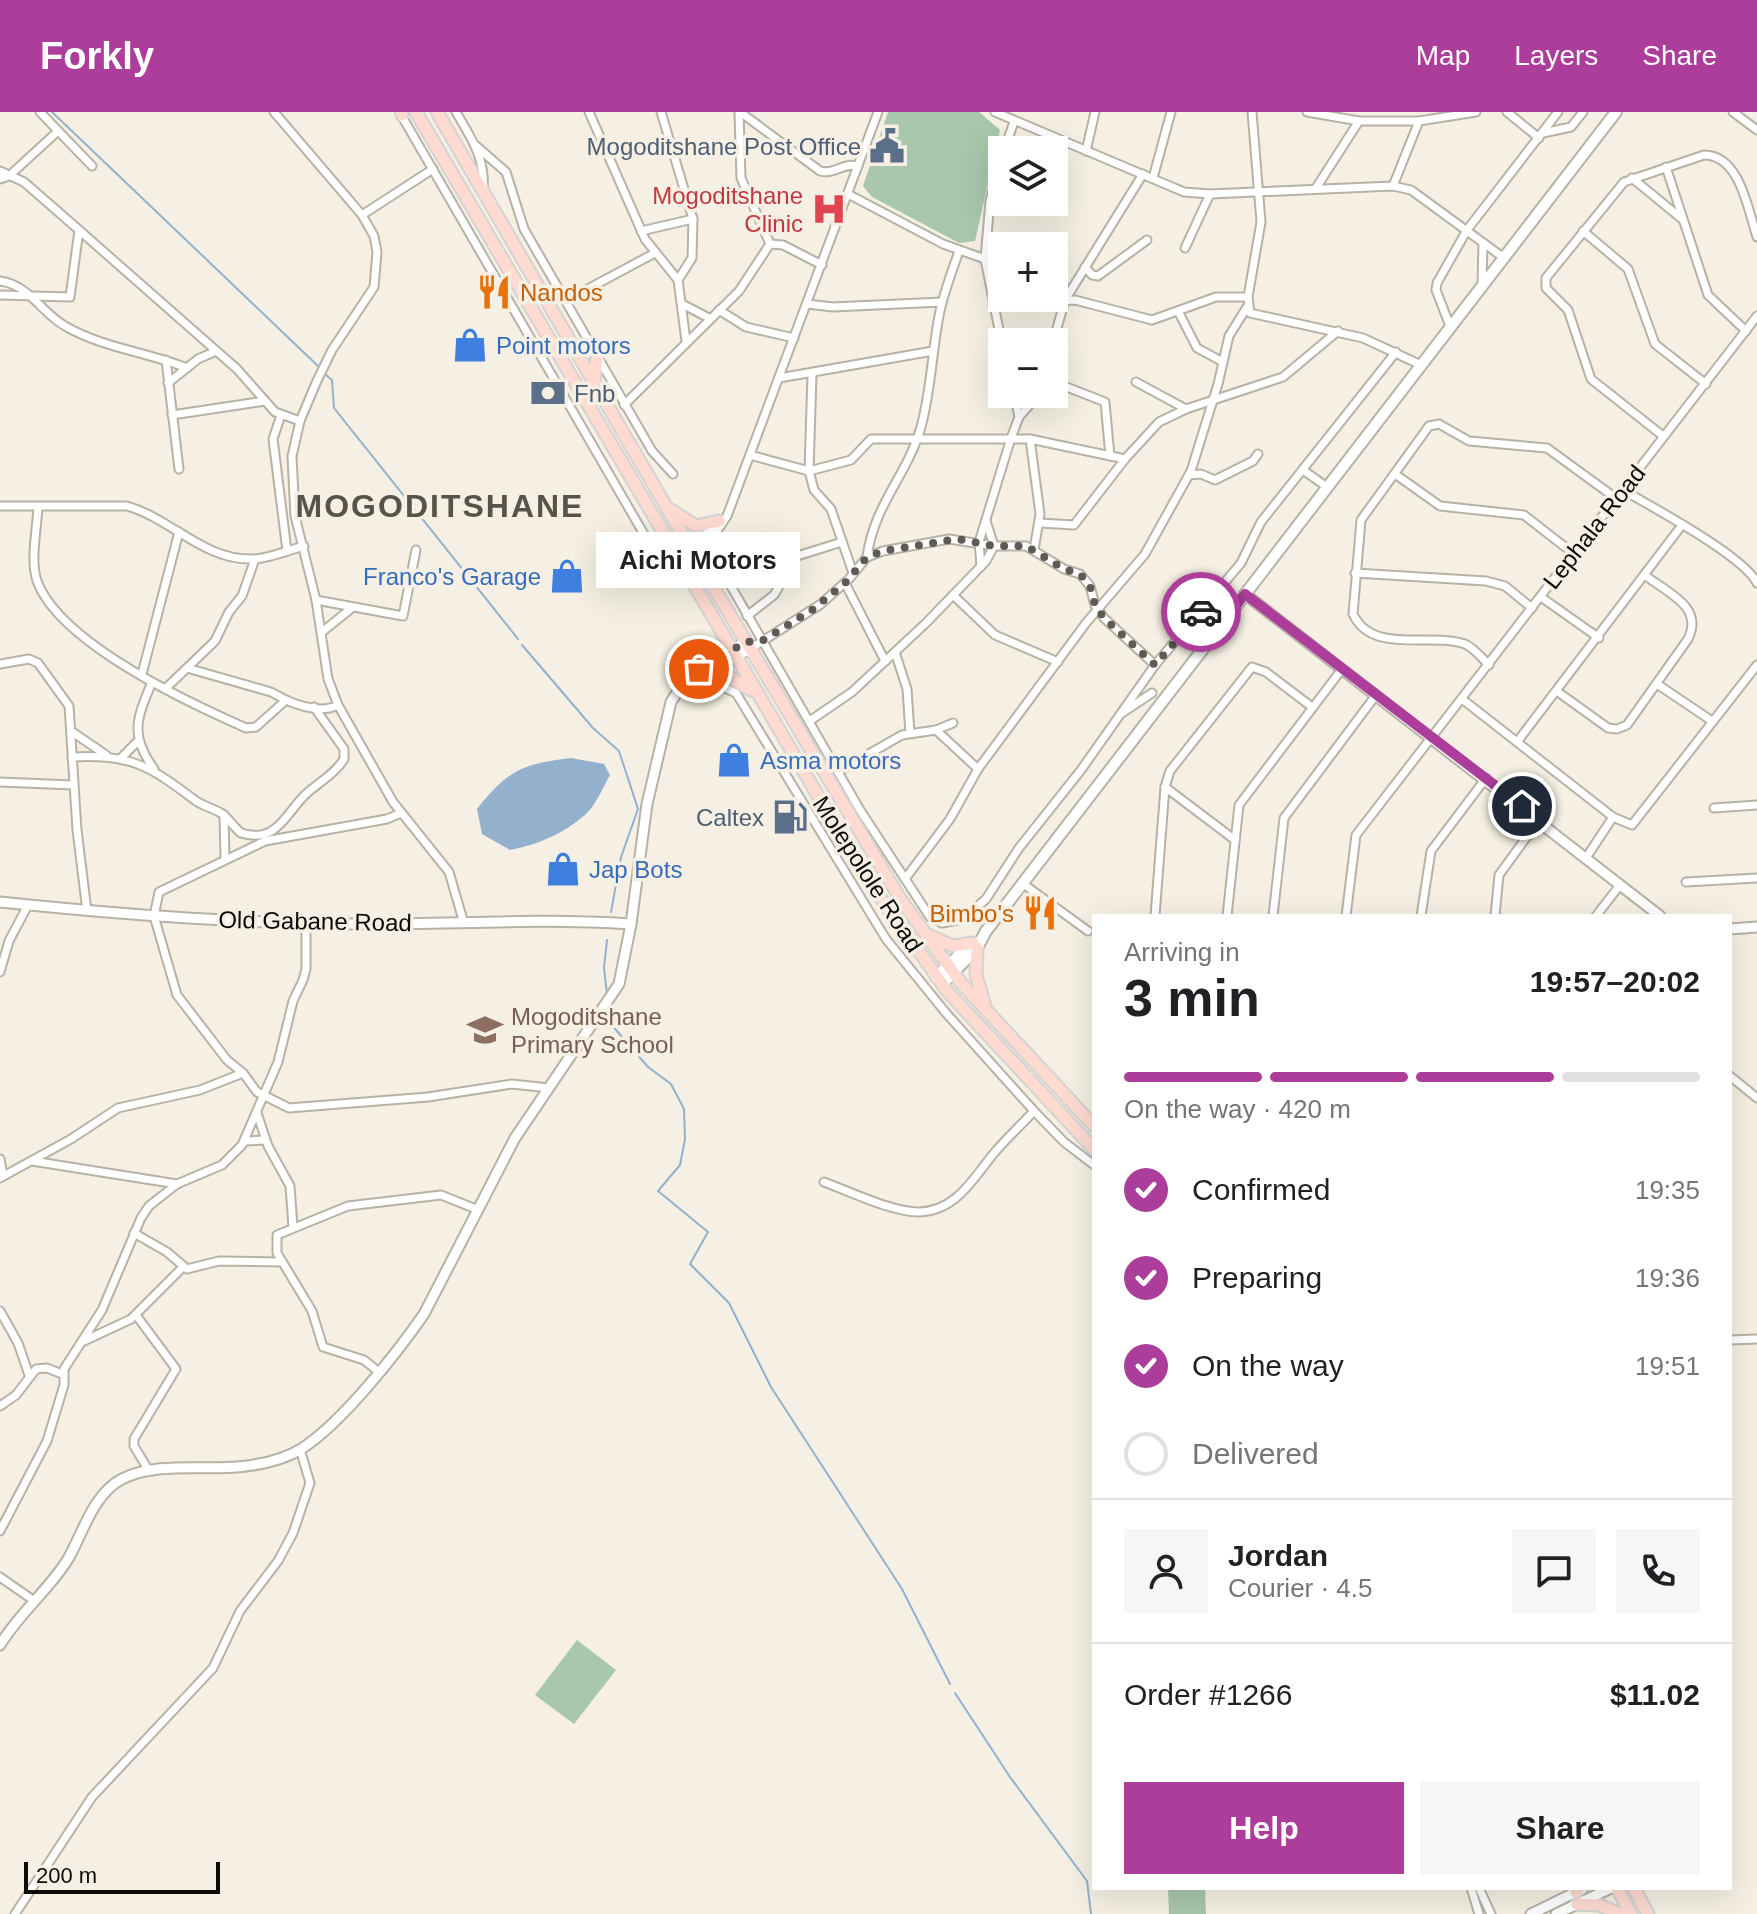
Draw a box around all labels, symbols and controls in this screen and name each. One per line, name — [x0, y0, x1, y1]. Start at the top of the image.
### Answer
text: Forkly — [40, 35, 154, 77]
text: Map — [1416, 40, 1470, 71]
text: Layers — [1514, 40, 1598, 71]
text: Share — [1642, 40, 1717, 71]
public building icon: Mogoditshane Post Office — [868, 127, 906, 165]
place label: Mogoditshane Post Office — [587, 133, 861, 160]
map controls — [988, 136, 1068, 408]
button: layers — [988, 136, 1068, 216]
place label: Mogoditshane Clinic — [652, 182, 803, 237]
hospital icon: Mogoditshane Clinic — [810, 190, 848, 228]
button: + — [988, 232, 1068, 312]
restaurant icon: Nandos — [475, 273, 513, 311]
place label: Nandos — [520, 279, 603, 306]
shop icon: Point motors — [451, 326, 489, 364]
button: − — [988, 328, 1068, 408]
place label: Point motors — [496, 332, 631, 359]
bank icon: Fnb — [529, 374, 567, 412]
place label: Fnb — [574, 380, 615, 407]
street label: Lephala Road — [1537, 460, 1651, 594]
district label: MOGODITSHANE — [296, 488, 584, 524]
callout: Aichi Motors — [597, 533, 801, 589]
text: Aichi Motors — [619, 545, 777, 575]
shop icon: Franco's Garage — [548, 557, 586, 595]
place label: Franco's Garage — [363, 563, 541, 590]
courier — [1161, 572, 1241, 652]
icon: car — [1179, 590, 1223, 634]
pin — [665, 635, 733, 703]
icon: bag — [677, 647, 721, 691]
shop icon: Asma motors — [715, 741, 753, 779]
place label: Asma motors — [760, 747, 901, 774]
pin — [1488, 772, 1556, 840]
icon: home — [1500, 784, 1544, 828]
street label: Molepolole Road — [808, 791, 928, 957]
fuel station icon: Caltex — [771, 798, 809, 836]
place label: Caltex — [696, 804, 764, 831]
shop icon: Jap Bots — [544, 850, 582, 888]
place label: Jap Bots — [589, 856, 682, 883]
restaurant icon: Bimbo's — [1021, 894, 1059, 932]
place label: Bimbo's — [929, 900, 1014, 927]
street label: Old Gabane Road — [218, 906, 412, 936]
text: Arriving in — [1124, 937, 1240, 967]
text: 19:57–20:02 — [1530, 965, 1700, 998]
text: 3 min — [1124, 969, 1260, 1027]
place label: Mogoditshane Primary School — [511, 1003, 674, 1058]
school or university icon: Mogoditshane Primary School — [466, 1011, 504, 1049]
text: On the way · 420 m — [1124, 1094, 1351, 1124]
icon: check — [1124, 1168, 1168, 1212]
text: Confirmed — [1192, 1173, 1330, 1206]
text: 19:35 — [1635, 1175, 1700, 1205]
icon: check — [1124, 1256, 1168, 1300]
text: Preparing — [1192, 1261, 1322, 1294]
text: 19:36 — [1635, 1263, 1700, 1293]
icon: check — [1124, 1344, 1168, 1388]
text: On the way — [1192, 1349, 1344, 1382]
text: 19:51 — [1635, 1351, 1700, 1381]
text: Delivered — [1192, 1437, 1319, 1470]
button: person — [1124, 1529, 1208, 1613]
button: chat — [1512, 1529, 1596, 1613]
button: phone — [1616, 1529, 1700, 1613]
text: Jordan — [1228, 1539, 1328, 1572]
text: Courier · 4.5 — [1228, 1573, 1373, 1603]
text: Order #1266 — [1124, 1678, 1292, 1711]
text: $11.02 — [1610, 1678, 1700, 1711]
button: Help — [1124, 1782, 1404, 1874]
button: Share — [1420, 1782, 1700, 1874]
scale bar — [24, 1858, 220, 1894]
text: 200 m — [36, 1863, 97, 1888]

